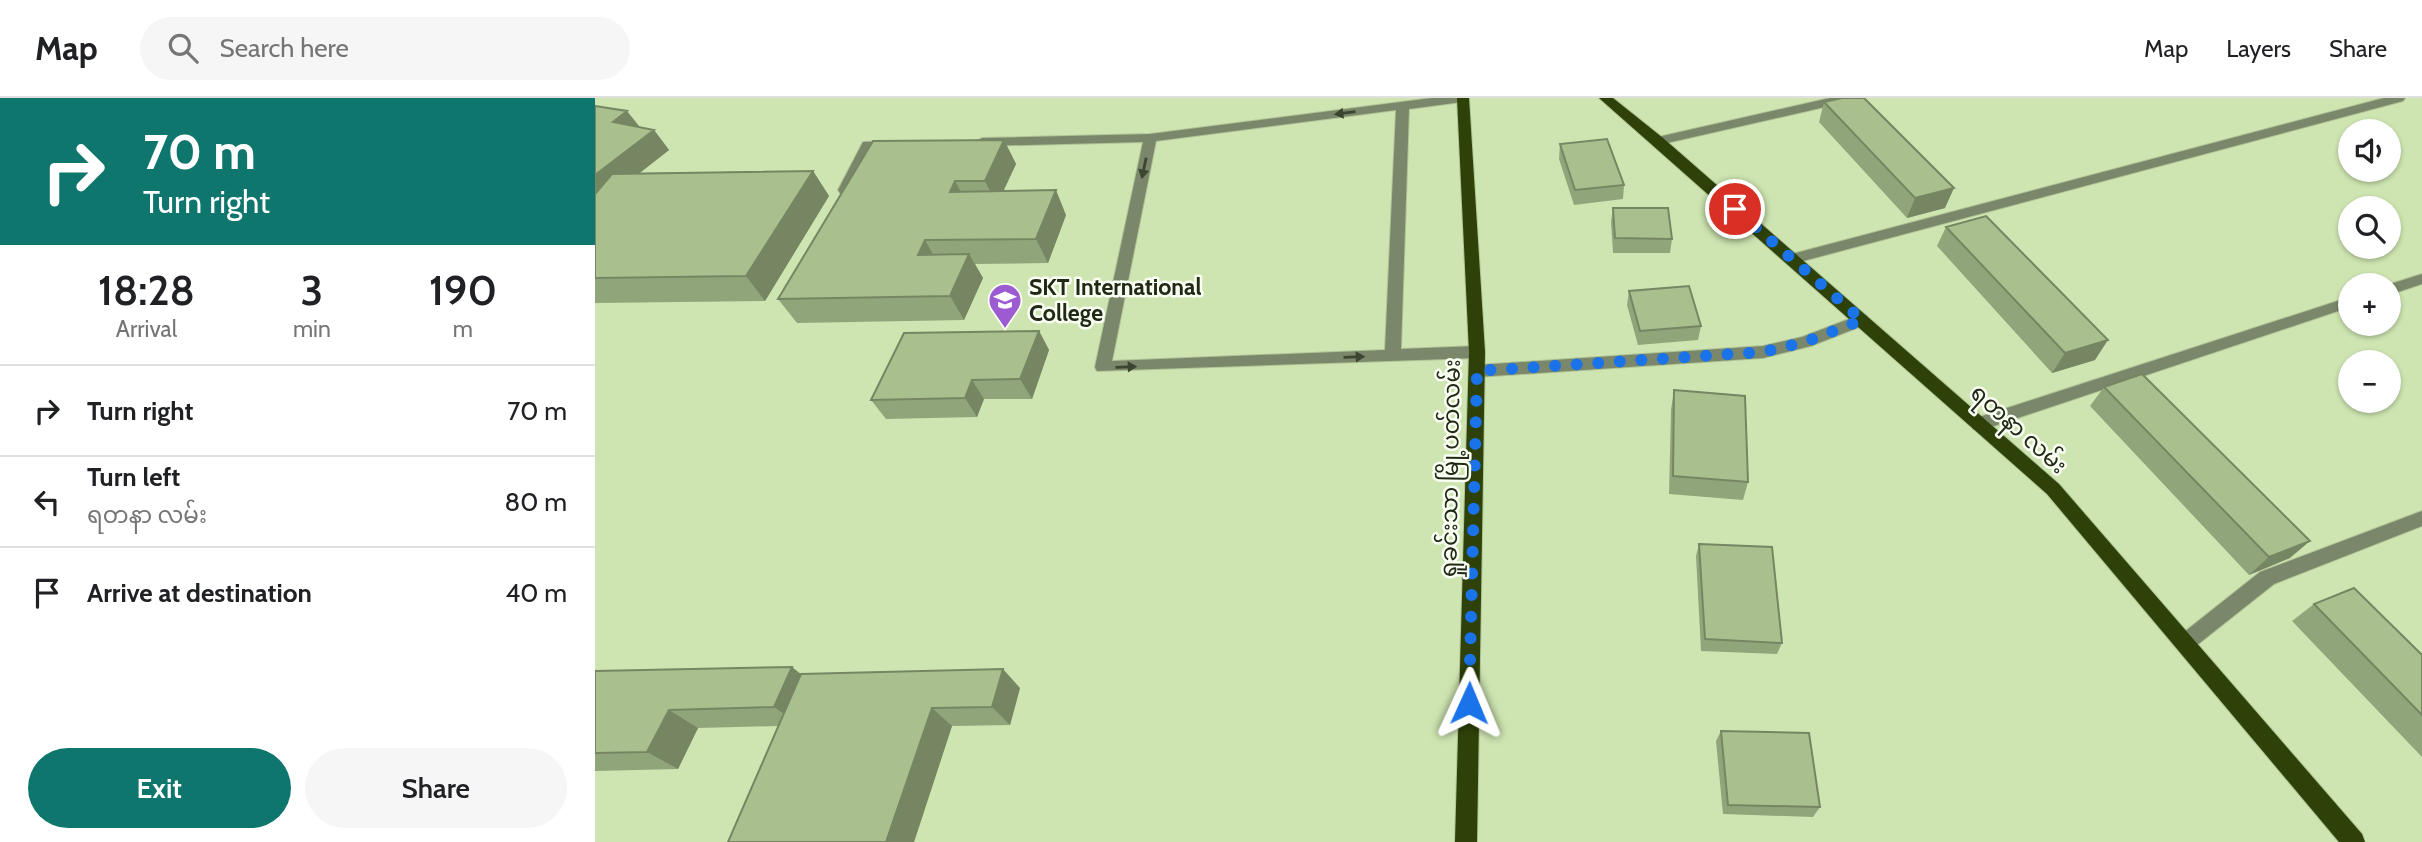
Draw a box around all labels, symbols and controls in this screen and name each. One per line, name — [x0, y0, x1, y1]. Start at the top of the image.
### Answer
search box — [140, 17, 630, 80]
text: Map — [35, 28, 98, 68]
icon: search — [164, 29, 202, 67]
text: Search here — [220, 32, 349, 64]
text: Map — [2144, 34, 2188, 63]
text: Layers — [2226, 34, 2291, 63]
text: Share — [2329, 34, 2387, 63]
one-way arrow — [1334, 107, 1356, 118]
map controls — [2338, 119, 2401, 413]
button: sound — [2338, 119, 2401, 182]
text: 70 m — [143, 122, 256, 181]
icon: right — [28, 126, 119, 217]
one-way arrow — [1138, 157, 1149, 179]
pin — [1705, 179, 1765, 239]
text: Turn right — [143, 182, 270, 221]
icon: arrive — [1716, 190, 1754, 228]
button: search — [2338, 196, 2401, 259]
text: 18:28 — [98, 264, 195, 316]
text: 3 — [301, 264, 323, 316]
text: 190 — [429, 264, 497, 316]
place label: SKT International College — [1029, 273, 1202, 327]
button: + — [2338, 273, 2401, 336]
school or university icon: SKT International College — [986, 281, 1024, 330]
text: Arrival — [116, 315, 177, 343]
text: min — [293, 315, 331, 343]
text: m — [453, 315, 473, 343]
button: − — [2338, 350, 2401, 413]
one-way arrow — [1343, 352, 1365, 363]
street label: ရှုခင်းသာ မြို့ပတ်လမ်း — [1432, 359, 1471, 579]
one-way arrow — [1116, 361, 1138, 372]
street label: ရတနာ လမ်း — [1962, 377, 2074, 483]
icon: right — [28, 392, 66, 430]
text: Turn right — [87, 395, 193, 427]
text: 70 m — [507, 395, 567, 427]
text: Turn left — [87, 461, 180, 493]
icon: left — [28, 483, 66, 521]
text: 80 m — [504, 486, 567, 518]
text: ရတနာ လမ်း — [87, 501, 207, 529]
icon: arrive — [28, 574, 66, 612]
text: Arrive at destination — [87, 577, 312, 609]
text: 40 m — [505, 577, 567, 609]
position arrow — [1432, 666, 1506, 740]
button: Exit — [28, 748, 291, 828]
button: Share — [305, 748, 567, 828]

